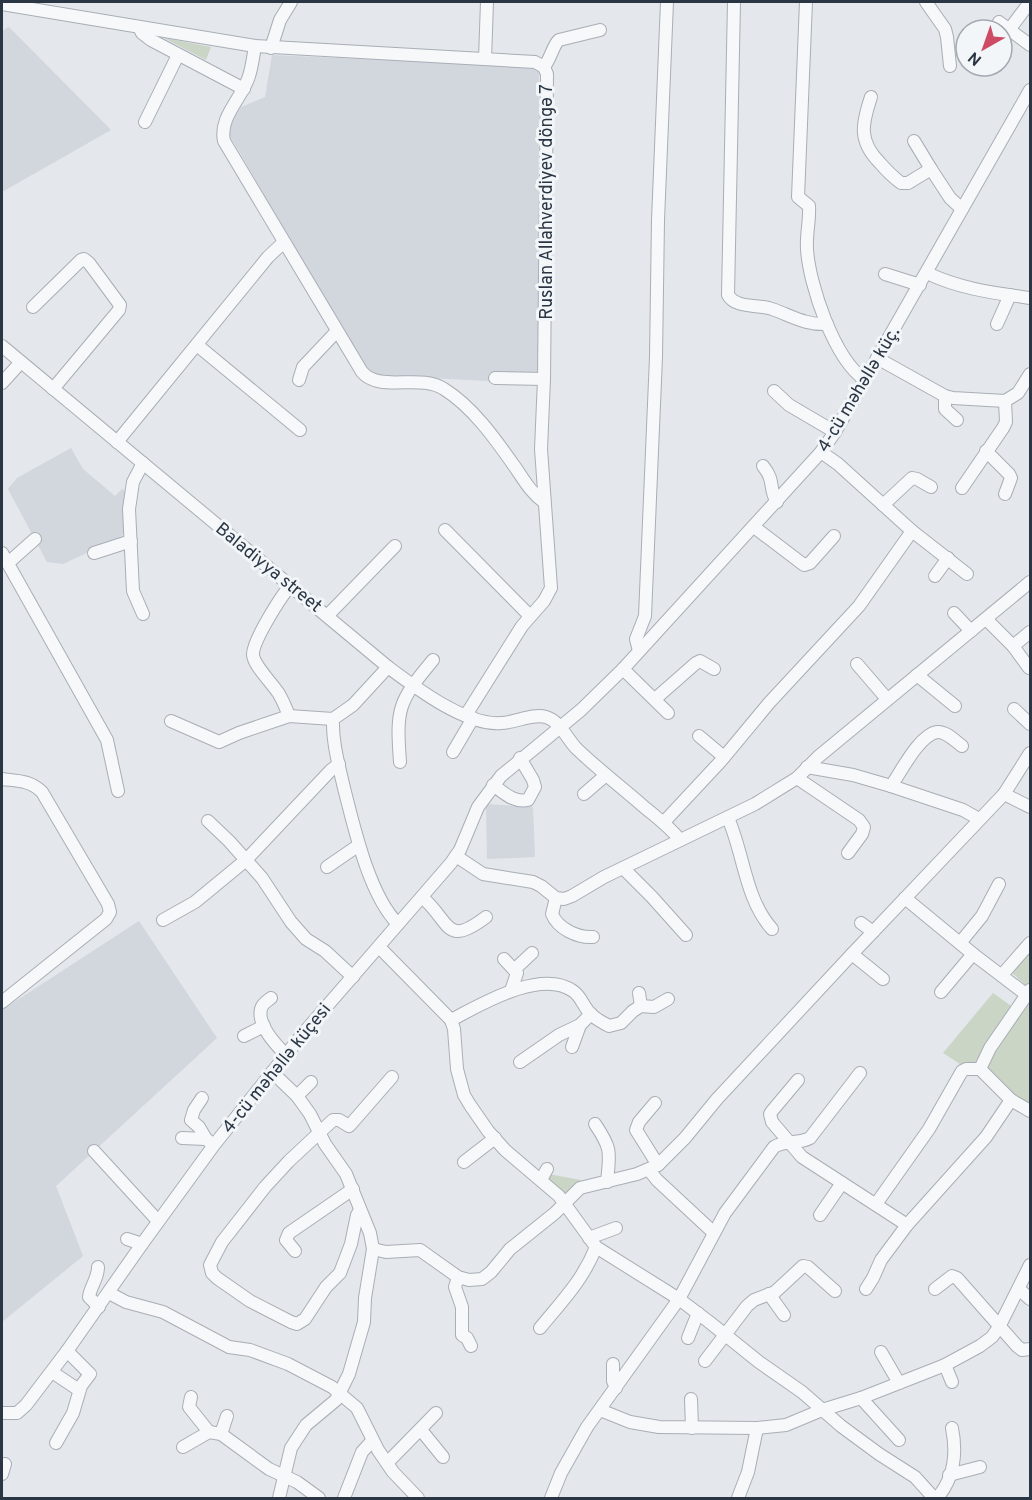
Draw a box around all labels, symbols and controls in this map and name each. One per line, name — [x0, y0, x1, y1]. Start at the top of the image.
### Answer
north arrow — [954, 18, 1014, 78]
text: N — [965, 47, 986, 69]
street label: Ruslan Allahverdiyev döngə 7 — [536, 84, 559, 320]
street label: 4-cü məhəllə küç. — [813, 323, 906, 457]
street label: Baladiyya street — [210, 518, 326, 618]
street label: 4-cü məhəllə küçesi — [218, 999, 337, 1139]

